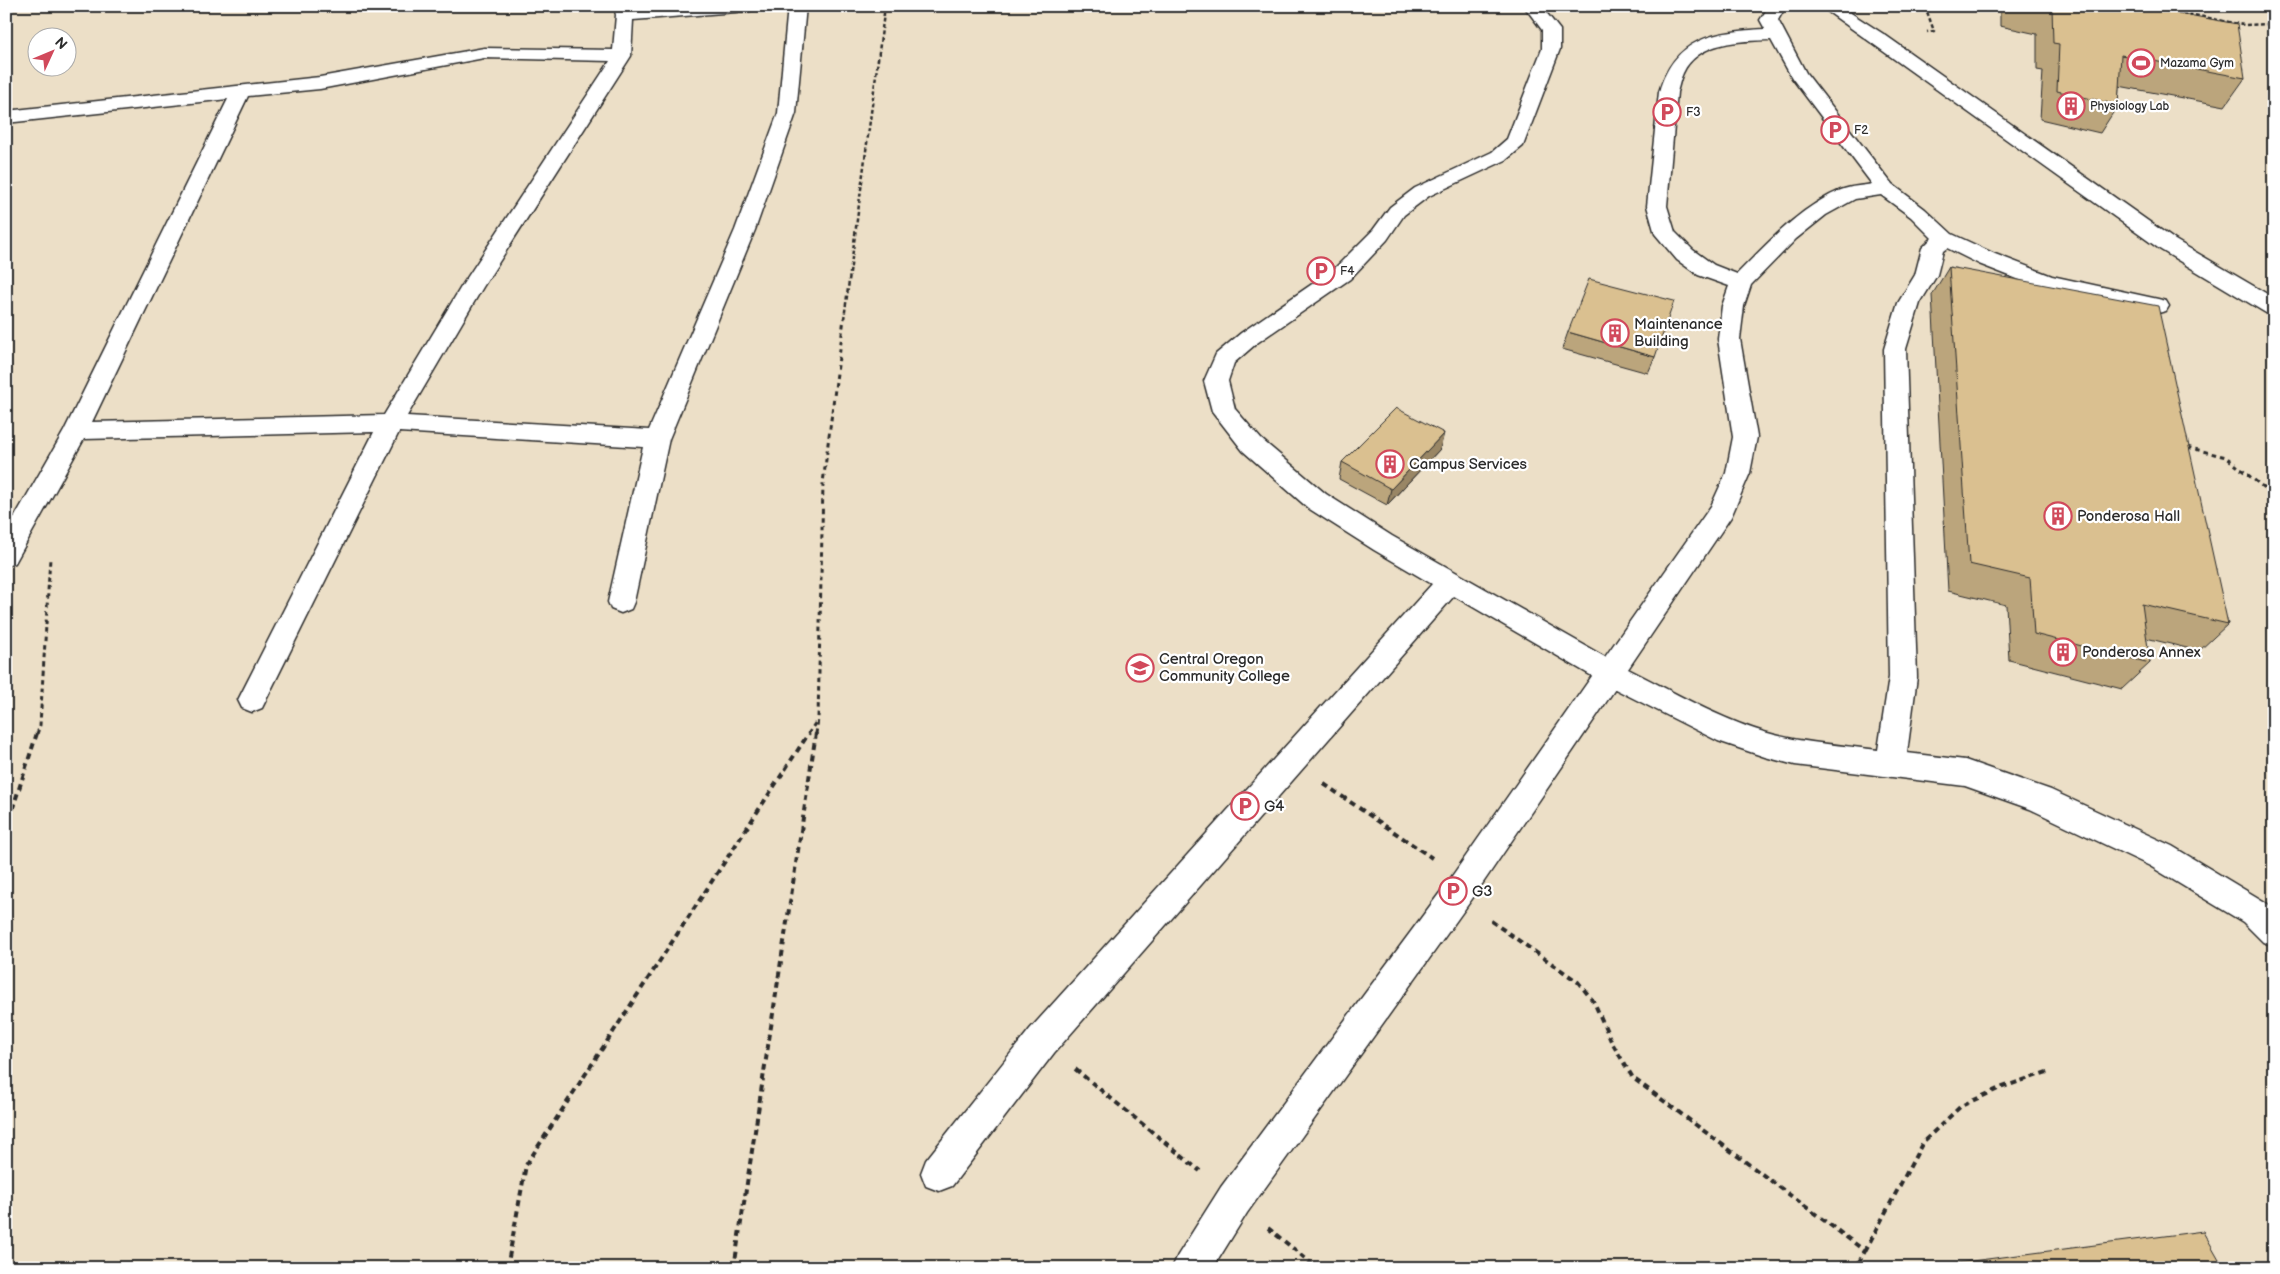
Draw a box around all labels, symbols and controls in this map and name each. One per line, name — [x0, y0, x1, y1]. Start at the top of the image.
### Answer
north arrow — [28, 28, 78, 78]
text: N — [51, 34, 71, 53]
sports icon: Mazama Gym — [2126, 48, 2156, 78]
place label: Mazama Gym — [2160, 56, 2234, 71]
building icon: Physiology Lab — [2056, 91, 2086, 121]
parking icon: F3 — [1652, 97, 1682, 127]
place label: Physiology Lab — [2090, 99, 2170, 114]
place label: F3 — [1686, 105, 1701, 120]
parking icon: F2 — [1820, 115, 1850, 145]
place label: F2 — [1854, 123, 1868, 138]
parking icon: F4 — [1306, 256, 1336, 286]
place label: F4 — [1340, 264, 1355, 279]
place label: Maintenance Building — [1634, 315, 1723, 351]
building icon: Maintenance Building — [1600, 318, 1630, 348]
building icon: Campus Services — [1375, 449, 1405, 479]
place label: Campus Services — [1409, 455, 1528, 474]
building icon: Ponderosa Hall — [2043, 501, 2073, 531]
place label: Ponderosa Hall — [2077, 507, 2180, 526]
building icon: Ponderosa Annex — [2048, 637, 2078, 667]
place label: Ponderosa Annex — [2082, 643, 2201, 662]
place label: Central Oregon Community College — [1159, 650, 1290, 686]
school or university icon: Central Oregon Community College — [1125, 653, 1155, 683]
parking icon: G4 — [1230, 791, 1260, 821]
place label: G4 — [1264, 797, 1284, 816]
parking icon: G3 — [1438, 876, 1468, 906]
place label: G3 — [1472, 882, 1492, 901]

